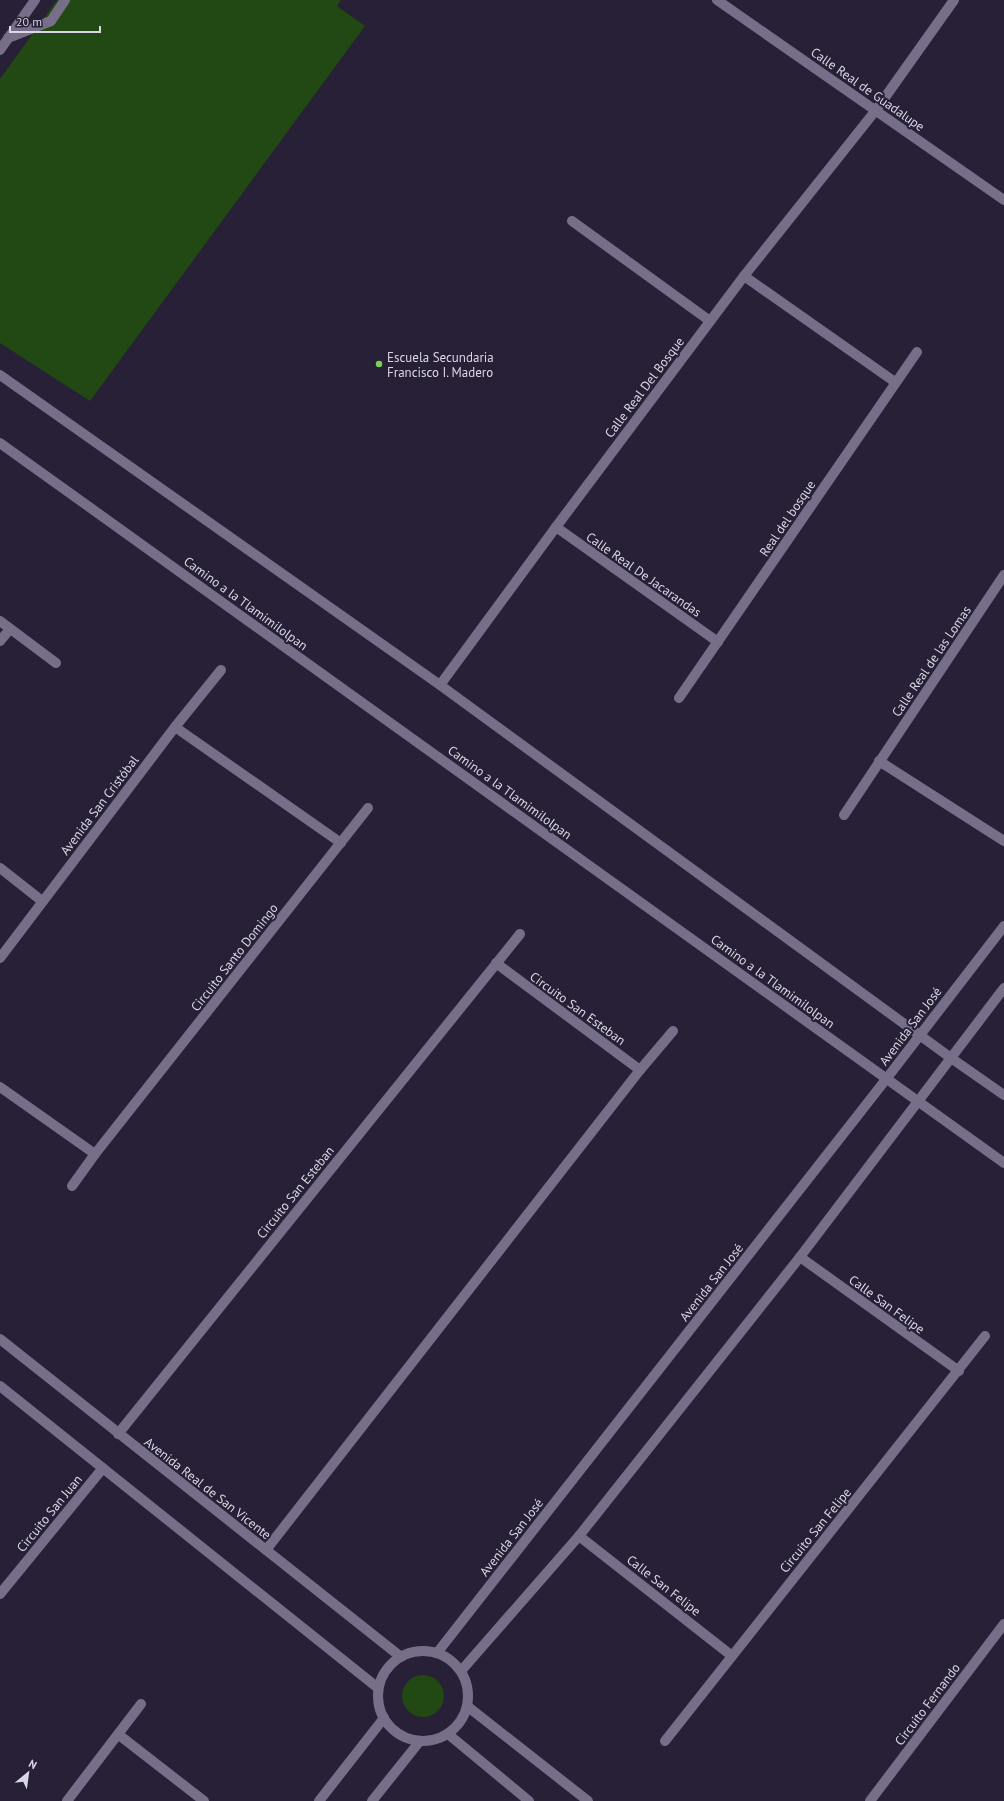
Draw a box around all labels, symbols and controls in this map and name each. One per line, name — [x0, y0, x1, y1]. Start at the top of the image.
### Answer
scale bar — [10, 8, 100, 34]
text: 20 m — [16, 14, 42, 29]
street label: Calle Real de Guadalupe — [808, 44, 928, 135]
street label: Calle Real Del Bosque — [601, 334, 688, 441]
place label: Escuela Secundaria Francisco I. Madero — [387, 349, 494, 381]
marker: Escuela Secundaria Francisco I. Madero — [374, 359, 384, 369]
street label: Real del bosque — [756, 477, 819, 560]
street label: Calle Real De Jacarandas — [583, 528, 705, 621]
street label: Camino a la Tlamimilolpan — [180, 553, 311, 654]
street label: Calle Real de las Lomas — [888, 602, 975, 720]
street label: Camino a la Tlamimilolpan — [444, 742, 575, 843]
street label: Avenida San Cristóbal — [56, 752, 143, 858]
street label: Circuito Santo Domingo — [187, 900, 282, 1015]
street label: Camino a la Tlamimilolpan — [707, 931, 838, 1032]
street label: Circuito San Esteban — [527, 968, 629, 1049]
street label: Avenida San José — [875, 984, 946, 1069]
street label: Circuito San Esteban — [253, 1143, 338, 1242]
street label: Avenida San José — [676, 1240, 747, 1325]
street label: Calle San Felipe — [846, 1271, 928, 1338]
street label: Avenida Real de San Vicente — [141, 1434, 275, 1543]
street label: Circuito San Juan — [13, 1471, 86, 1555]
street label: Circuito San Felipe — [776, 1484, 855, 1576]
street label: Avenida San José — [476, 1495, 547, 1580]
street label: Calle San Felipe — [623, 1551, 704, 1620]
street label: Circuito Fernando — [891, 1660, 964, 1749]
north arrow — [8, 1753, 48, 1793]
text: N — [26, 1756, 39, 1772]

